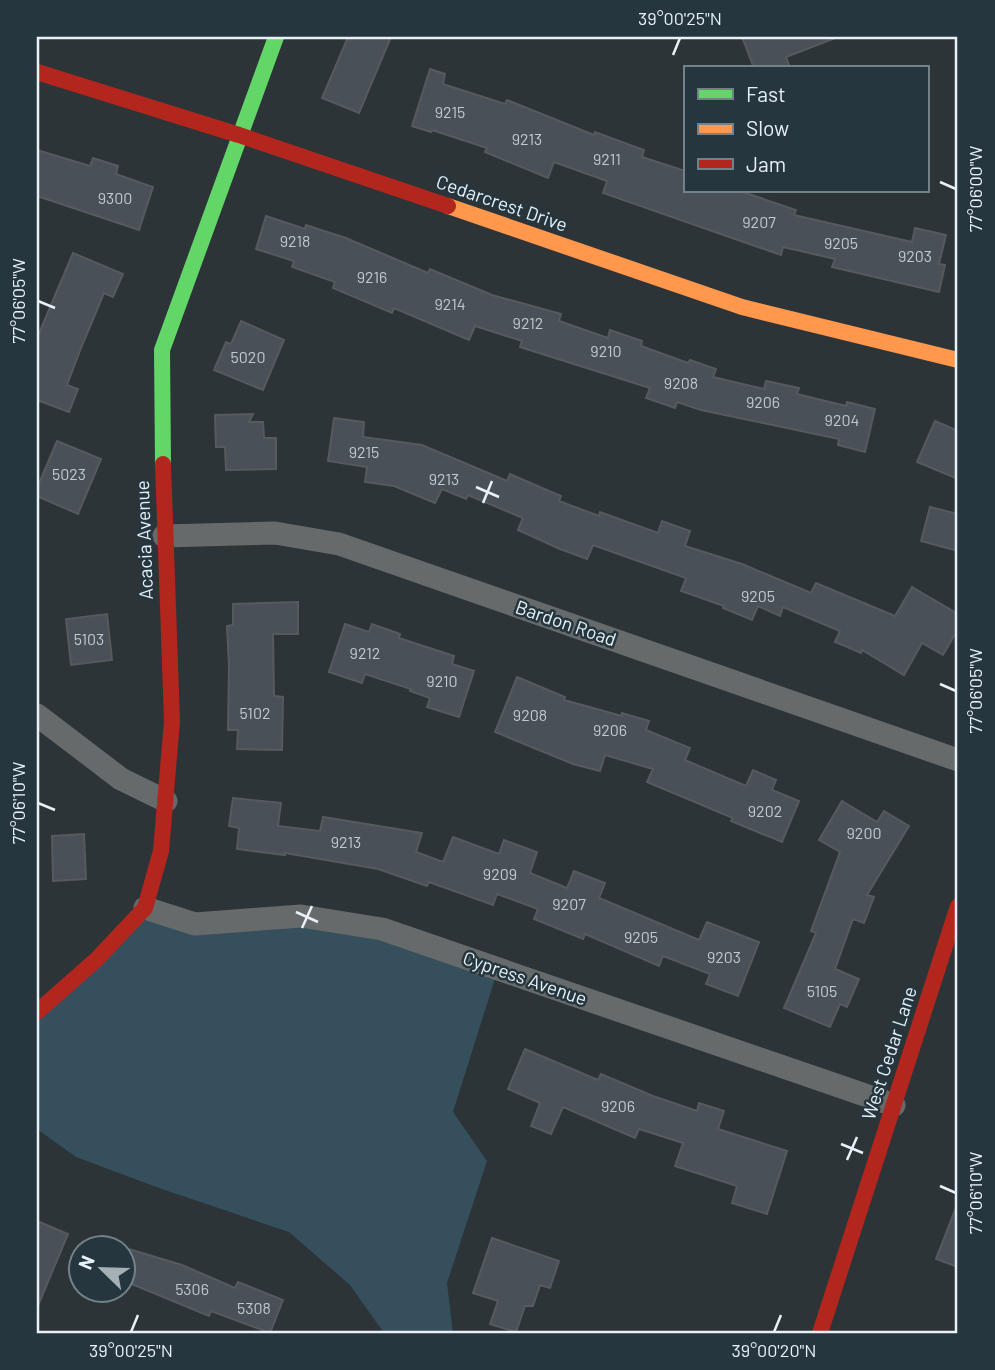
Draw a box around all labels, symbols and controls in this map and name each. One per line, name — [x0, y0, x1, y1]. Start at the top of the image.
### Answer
text: 39°00'25"N — [638, 7, 722, 29]
legend — [684, 66, 928, 192]
text: Fast — [746, 81, 786, 106]
house number: 9215 — [435, 102, 465, 121]
text: Slow — [746, 115, 789, 140]
house number: 9213 — [512, 129, 542, 148]
text: 77°06'00"W — [964, 146, 986, 232]
house number: 9211 — [593, 149, 621, 168]
text: Jam — [746, 151, 786, 176]
street label: Cedarcrest Drive — [433, 169, 571, 236]
house number: 9300 — [98, 188, 132, 207]
house number: 9207 — [742, 212, 776, 231]
house number: 9218 — [280, 231, 310, 250]
house number: 9205 — [824, 233, 858, 252]
house number: 9203 — [898, 246, 932, 265]
text: 77°06'05"W — [7, 258, 29, 344]
house number: 9216 — [357, 267, 387, 286]
house number: 9214 — [434, 294, 466, 313]
house number: 9212 — [513, 313, 543, 332]
house number: 9210 — [590, 341, 622, 360]
house number: 5020 — [231, 347, 265, 366]
house number: 9208 — [664, 373, 698, 392]
house number: 9206 — [746, 392, 780, 411]
house number: 9204 — [825, 410, 859, 429]
house number: 9215 — [349, 442, 379, 461]
house number: 5023 — [52, 464, 86, 483]
house number: 9213 — [429, 469, 459, 488]
street label: Acacia Avenue — [130, 480, 157, 600]
house number: 9205 — [741, 586, 775, 605]
street label: Bardon Road — [513, 595, 620, 651]
house number: 5103 — [74, 629, 104, 648]
house number: 9212 — [350, 643, 380, 662]
text: 77°06'05"W — [964, 648, 986, 734]
house number: 9210 — [426, 671, 458, 690]
house number: 5102 — [240, 703, 271, 722]
house number: 9208 — [513, 705, 547, 724]
house number: 9206 — [593, 720, 627, 739]
text: 77°06'10"W — [7, 761, 29, 844]
house number: 9202 — [748, 801, 782, 820]
house number: 9200 — [847, 823, 882, 842]
house number: 9213 — [331, 832, 361, 851]
house number: 9209 — [483, 864, 517, 883]
house number: 9207 — [552, 894, 586, 913]
house number: 9205 — [624, 927, 658, 946]
street label: Cypress Avenue — [460, 946, 590, 1010]
house number: 9203 — [707, 947, 741, 966]
house number: 5105 — [807, 981, 837, 1000]
street label: West Cedar Lane — [856, 983, 921, 1122]
house number: 9206 — [601, 1096, 635, 1115]
text: 77°06'10"W — [964, 1151, 986, 1234]
north arrow — [66, 1234, 136, 1304]
text: N — [73, 1252, 99, 1272]
house number: 5306 — [175, 1279, 209, 1298]
house number: 5308 — [237, 1298, 271, 1317]
text: 39°00'25"N — [89, 1339, 173, 1361]
text: 39°00'20"N — [732, 1339, 816, 1361]

